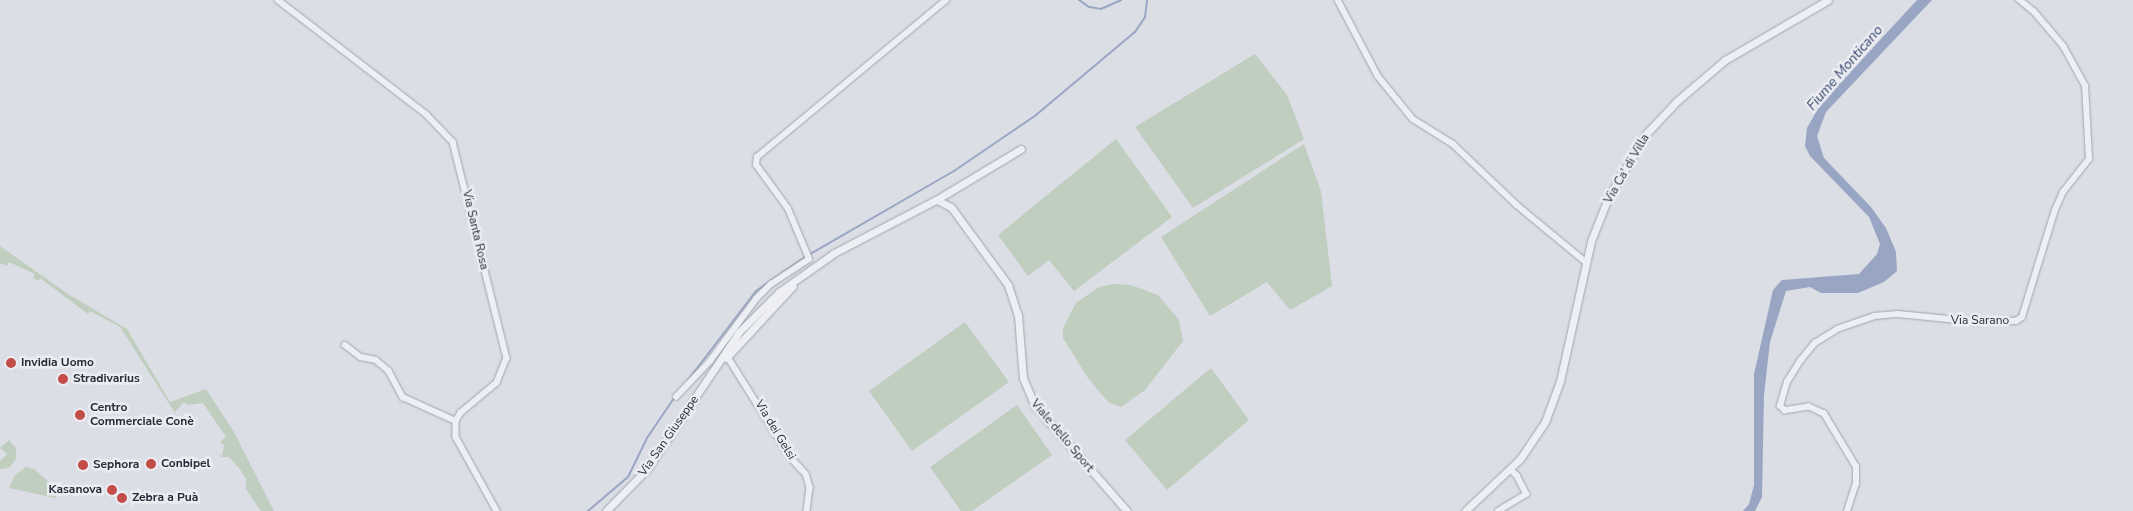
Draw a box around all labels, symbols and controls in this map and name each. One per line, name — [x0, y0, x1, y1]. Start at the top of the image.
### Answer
water label: Fiume Monticano — [1803, 22, 1887, 114]
street label: Via Ca' di Villa — [1601, 132, 1653, 206]
street label: Via Santa Rosa — [459, 189, 491, 271]
street label: Via Sarano — [1951, 314, 2009, 328]
place label: Invidia Uomo — [21, 356, 94, 370]
marker: Invidia Uomo — [5, 357, 17, 369]
place label: Stradivarius — [73, 372, 140, 386]
marker: Stradivarius — [57, 373, 69, 385]
street label: Via San Giuseppe — [636, 393, 702, 479]
street label: Viale dello Sport — [1027, 397, 1097, 475]
street label: Via dei Gelsi — [752, 398, 798, 462]
place label: Centro Commerciale Conè — [90, 401, 194, 429]
marker: Centro Commerciale Conè — [74, 409, 86, 421]
place label: Conbipel — [161, 457, 210, 471]
place label: Sephora — [93, 458, 139, 472]
marker: Conbipel — [145, 458, 157, 470]
marker: Sephora — [77, 459, 89, 471]
place label: Kasanova — [48, 483, 102, 497]
marker: Kasanova — [106, 484, 118, 496]
place label: Zebra a Puà — [132, 491, 198, 505]
marker: Zebra a Puà — [116, 492, 128, 504]

